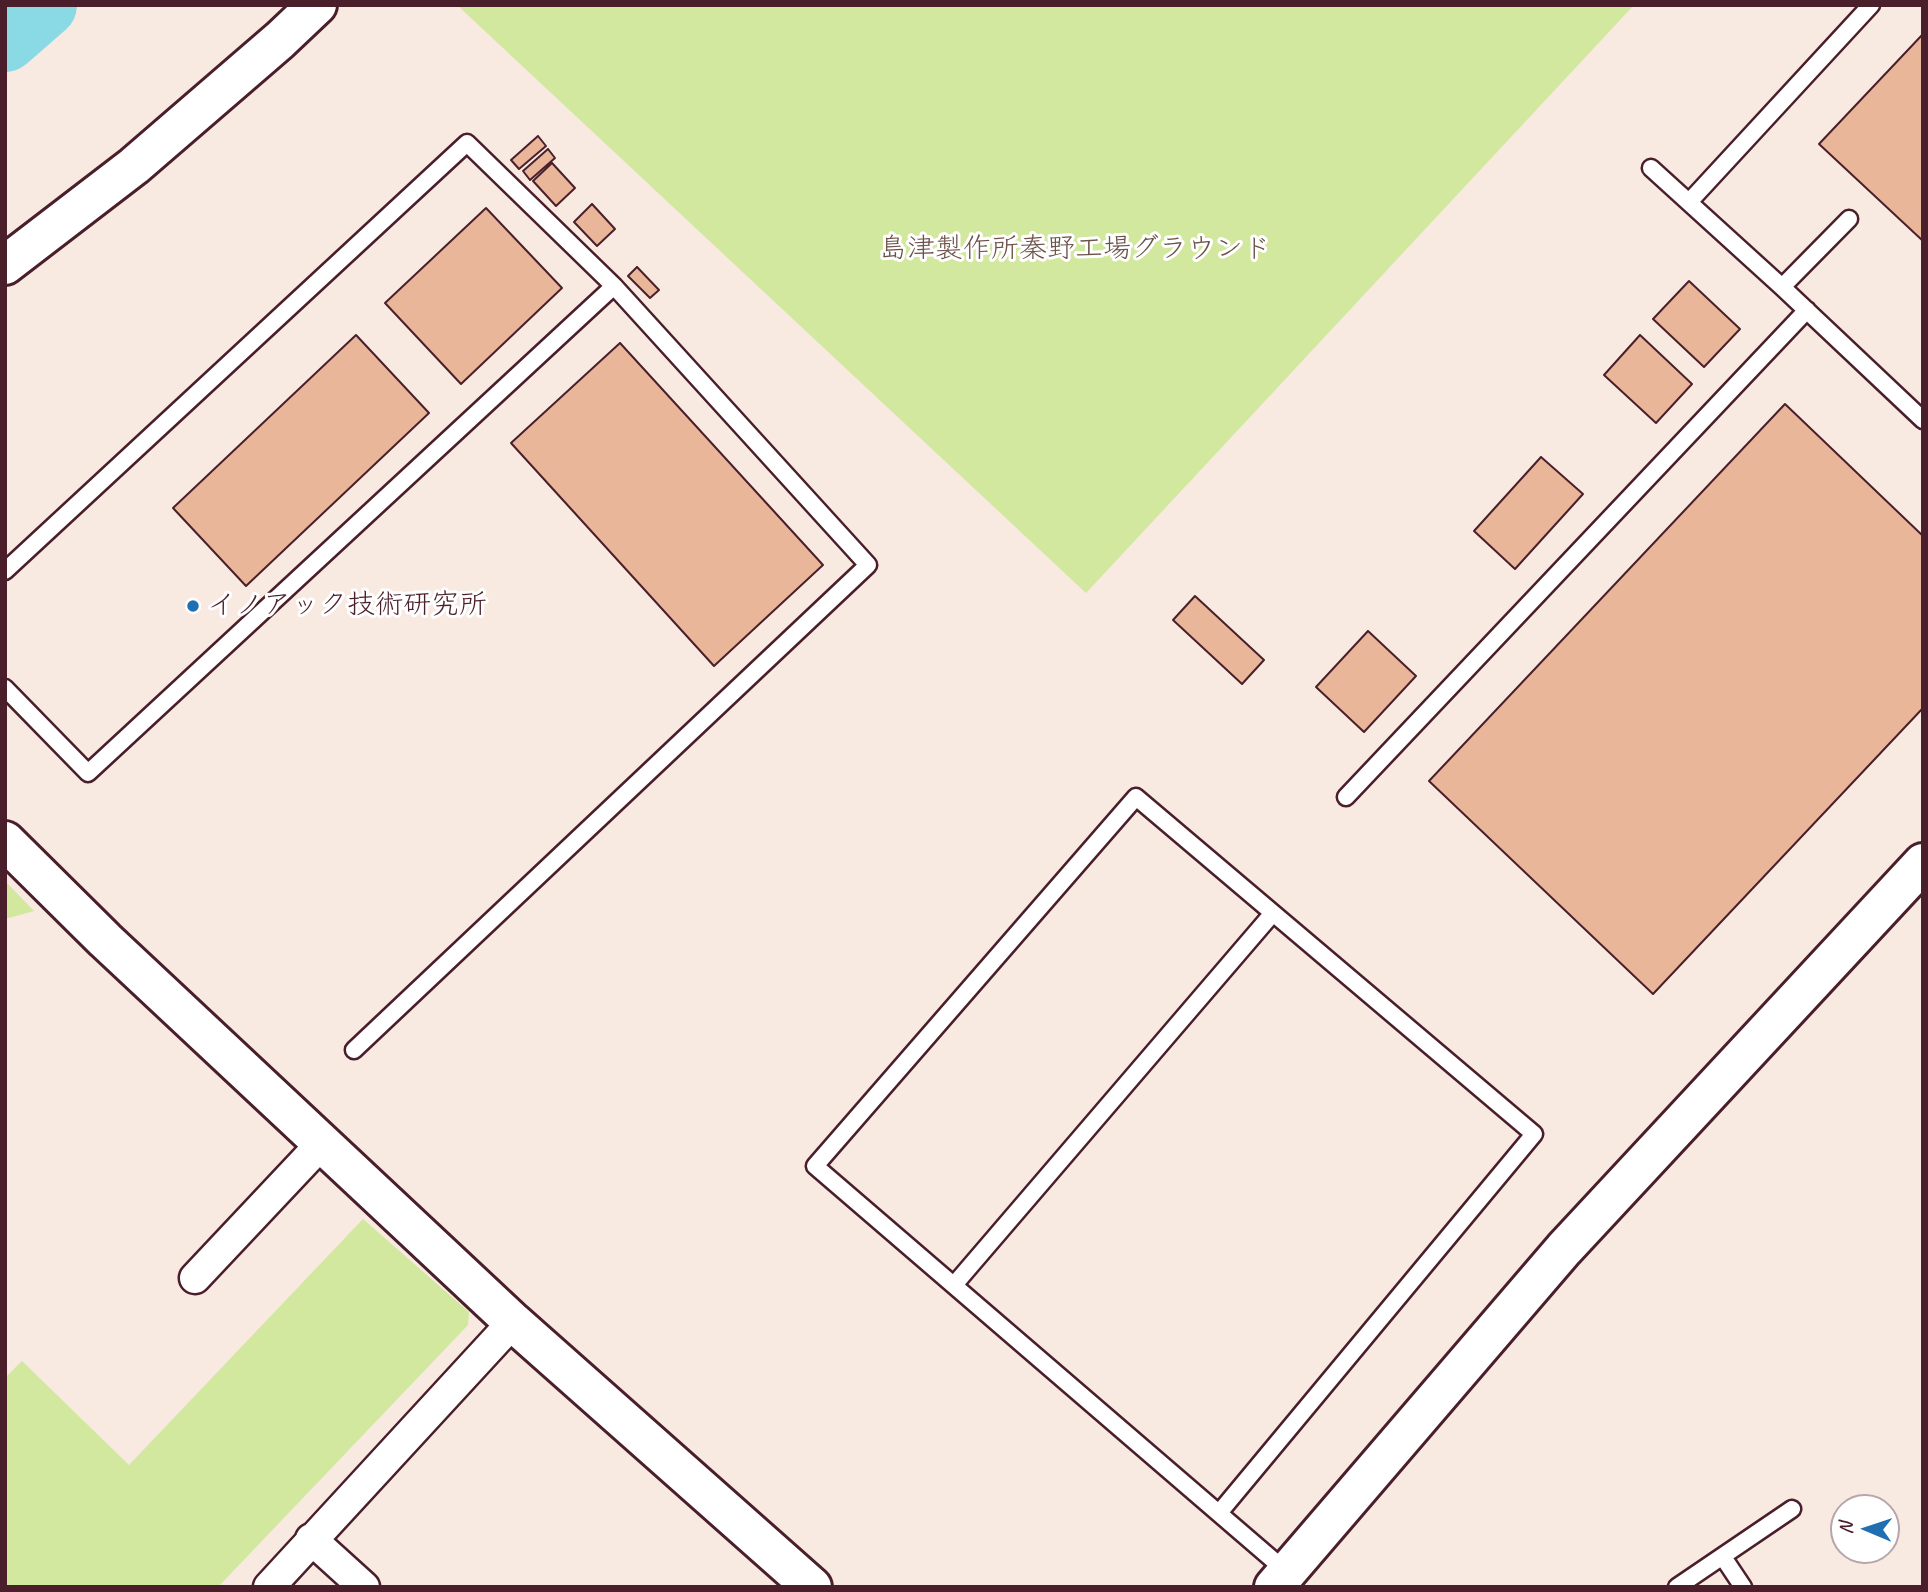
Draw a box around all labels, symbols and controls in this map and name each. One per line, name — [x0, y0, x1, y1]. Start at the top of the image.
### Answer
park label: 島津製作所秦野工場グラウンド — [879, 233, 1271, 267]
place label: イノアック技術研究所 — [207, 589, 487, 623]
marker: イノアック技術研究所 — [185, 598, 201, 614]
north arrow — [1830, 1494, 1900, 1564]
text: N — [1834, 1522, 1858, 1535]

